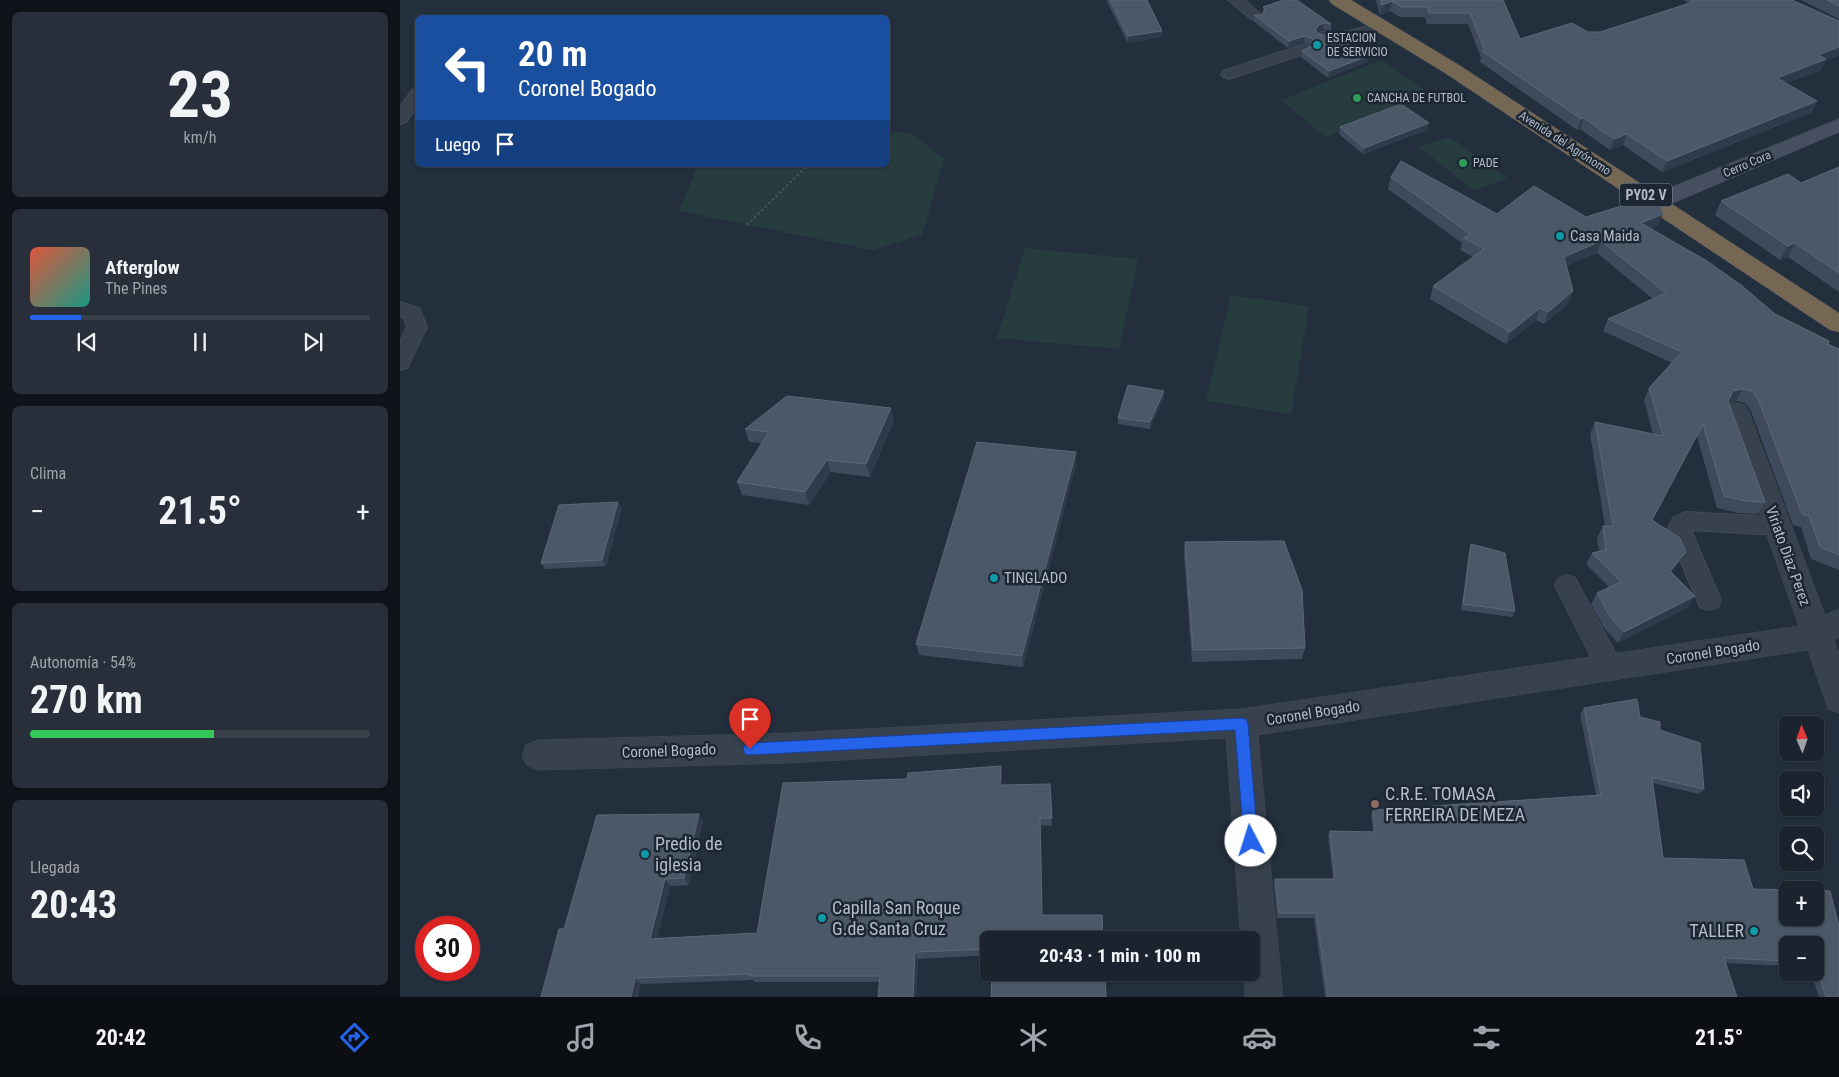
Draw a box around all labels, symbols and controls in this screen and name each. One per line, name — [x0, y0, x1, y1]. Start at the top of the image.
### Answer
place label: ESTACION DE SERVICIO — [1327, 31, 1388, 59]
text: 20 m — [518, 34, 587, 75]
icon: left — [435, 35, 500, 100]
marker: ESTACION DE SERVICIO — [1311, 39, 1323, 51]
text: 23 — [167, 57, 233, 133]
text: Coronel Bogado — [518, 76, 657, 101]
place label: CANCHA DE FUTBOL — [1367, 91, 1466, 105]
marker: CANCHA DE FUTBOL — [1351, 92, 1363, 104]
street label: Avenida del Agrónomo — [1516, 108, 1614, 178]
text: km/h — [184, 128, 216, 147]
icon: arrive — [491, 130, 519, 158]
text: Luego — [435, 133, 481, 156]
street label: Cerro Cora — [1721, 148, 1773, 180]
place label: PADE — [1473, 156, 1499, 170]
marker: PADE — [1457, 157, 1469, 169]
road number: PY02 V — [1620, 184, 1672, 206]
place label: Casa Maida — [1570, 227, 1640, 245]
marker: Casa Maida — [1554, 230, 1566, 242]
text: Afterglow — [105, 256, 179, 279]
text: The Pines — [105, 279, 167, 298]
icon: previous — [73, 328, 101, 356]
icon: pause — [186, 328, 214, 356]
icon: next — [299, 328, 327, 356]
text: Clima — [30, 464, 66, 483]
text: 21.5° — [158, 489, 242, 533]
text: − — [30, 495, 44, 528]
text: + — [356, 495, 370, 528]
street label: Viriato Diaz Perez — [1762, 504, 1814, 608]
place label: TINGLADO — [1004, 569, 1067, 587]
marker: TINGLADO — [988, 572, 1000, 584]
street label: Coronel Bogado — [1665, 636, 1761, 668]
text: Autonomía · 54% — [30, 653, 136, 672]
text: 270 km — [30, 678, 143, 722]
street label: Coronel Bogado — [1265, 697, 1361, 729]
pin — [729, 698, 771, 749]
icon: arrive — [736, 705, 764, 733]
north arrow — [1779, 716, 1824, 761]
map controls — [1779, 716, 1824, 981]
street label: Coronel Bogado — [621, 740, 717, 762]
button: sound — [1779, 771, 1824, 816]
place label: C.R.E. TOMASA FERREIRA DE MEZA — [1385, 783, 1526, 825]
marker: C.R.E. TOMASA FERREIRA DE MEZA — [1369, 798, 1381, 810]
position arrow — [1224, 814, 1276, 866]
button: search — [1779, 826, 1824, 871]
place label: Predio de iglesia — [655, 833, 722, 875]
marker: Predio de iglesia — [639, 848, 651, 860]
text: Llegada — [30, 858, 80, 877]
button: + — [1779, 881, 1824, 926]
text: 20:43 — [30, 883, 117, 927]
place label: Capilla San Roque G.de Santa Cruz — [832, 897, 960, 939]
marker: Capilla San Roque G.de Santa Cruz — [816, 912, 828, 924]
speed limit sign: 30 — [415, 916, 480, 981]
place label: TALLER — [1689, 920, 1744, 941]
marker: TALLER — [1748, 925, 1760, 937]
button: − — [1779, 936, 1824, 981]
text: 20:43 · 1 min · 100 m — [1039, 944, 1201, 967]
icon: directions — [337, 1020, 372, 1055]
icon: music — [564, 1020, 599, 1055]
icon: phone — [790, 1020, 825, 1055]
icon: climate — [1016, 1020, 1051, 1055]
icon: car — [1242, 1020, 1277, 1055]
icon: filters — [1469, 1020, 1504, 1055]
text: 20:42 — [96, 1025, 146, 1050]
text: 21.5° — [1695, 1025, 1743, 1050]

